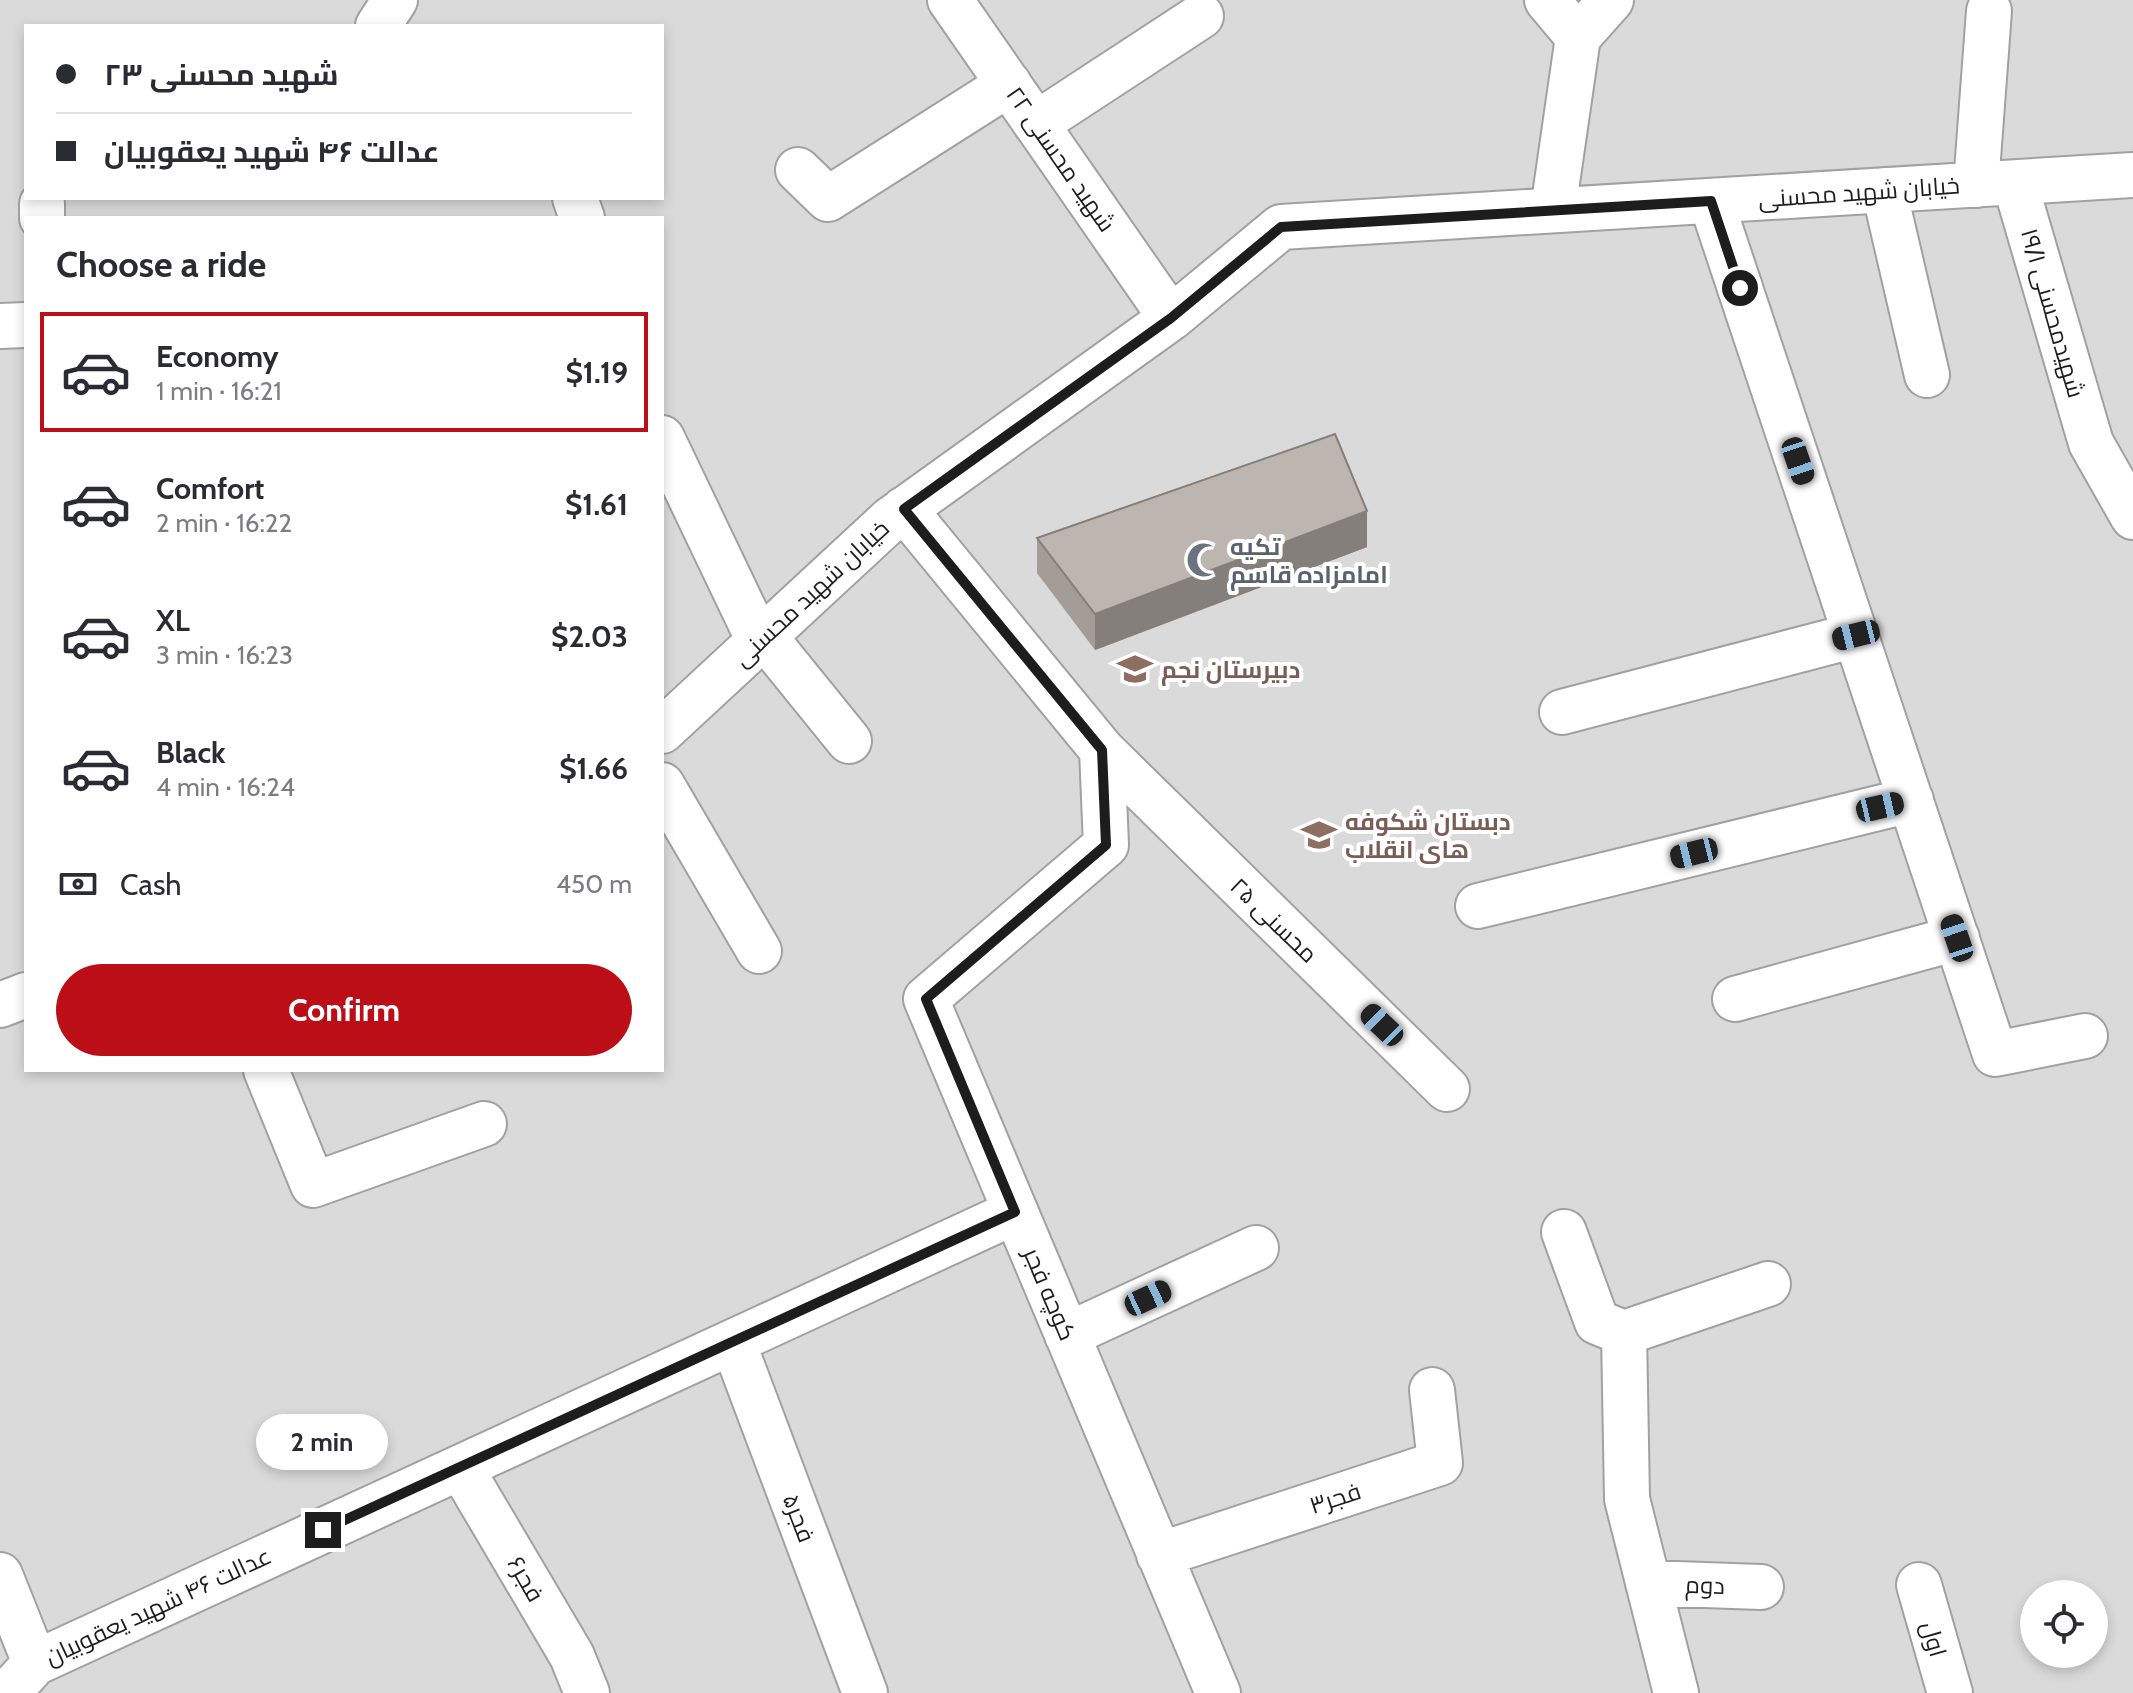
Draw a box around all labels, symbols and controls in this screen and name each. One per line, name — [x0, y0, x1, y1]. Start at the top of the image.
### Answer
text: شهید محسنی ۲۳ — [104, 56, 339, 93]
street label: شهید محسنی ۲۲ — [1000, 81, 1122, 237]
text: عدالت ۴۶ شهید یعقوبیان — [104, 133, 440, 170]
street label: خیابان شهید محسنی — [1757, 170, 1961, 214]
street label: شهیدمحسنی ۱۹/۱ — [2015, 225, 2091, 401]
text: Choose a ride — [56, 242, 266, 286]
route start — [1722, 270, 1758, 306]
icon: car — [60, 336, 132, 408]
text: Economy — [156, 338, 279, 375]
text: $1.19 — [565, 354, 628, 391]
text: 1 min · 16:21 — [156, 375, 282, 407]
car — [1779, 434, 1817, 488]
icon: car — [60, 468, 132, 540]
text: Comfort — [156, 470, 264, 507]
text: $1.61 — [565, 486, 628, 523]
text: 2 min · 16:22 — [156, 507, 292, 539]
street label: خیابان شهید محسنی — [727, 513, 895, 673]
place label: تکیه امامزاده قاسم — [1230, 532, 1388, 591]
mosque icon: تکیه امامزاده قاسم — [1185, 541, 1223, 579]
icon: car — [60, 600, 132, 672]
text: XL — [156, 602, 190, 639]
text: $2.03 — [551, 618, 628, 655]
car — [1830, 618, 1882, 652]
text: 3 min · 16:23 — [156, 639, 293, 671]
school or university icon: دبیرستان نجم — [1116, 650, 1154, 688]
place label: دبیرستان نجم — [1161, 655, 1300, 686]
icon: car — [60, 732, 132, 804]
text: Black — [156, 734, 226, 771]
text: $1.66 — [559, 750, 628, 787]
text: 4 min · 16:24 — [156, 771, 295, 803]
car — [1854, 790, 1906, 824]
place label: دبستان شکوفه های انقلاب — [1345, 807, 1511, 864]
school or university icon: دبستان شکوفه های انقلاب — [1300, 816, 1338, 854]
car — [1668, 836, 1720, 870]
icon: cash — [56, 862, 100, 906]
text: Cash — [120, 866, 182, 903]
text: 450 m — [556, 868, 632, 900]
street label: محسنی ۲۵ — [1224, 871, 1324, 969]
car — [1938, 911, 1976, 965]
button: Confirm — [56, 964, 632, 1056]
car — [1356, 1000, 1408, 1050]
street label: کوچه فجر — [1015, 1242, 1082, 1345]
car — [1121, 1277, 1175, 1319]
callout: 2 min — [257, 1414, 389, 1470]
text: 2 min — [291, 1426, 353, 1458]
street label: فجر۳ — [1306, 1476, 1364, 1520]
street label: فجر۵ — [777, 1490, 821, 1546]
route end — [305, 1512, 341, 1548]
street label: عدالت ۴۶ شهید یعقوبیان — [40, 1541, 276, 1671]
street label: فجر۶ — [502, 1551, 550, 1607]
street label: دوم — [1685, 1570, 1725, 1602]
map controls — [2020, 1580, 2108, 1668]
button: locate — [2020, 1580, 2108, 1668]
street label: اول — [1915, 1618, 1953, 1660]

